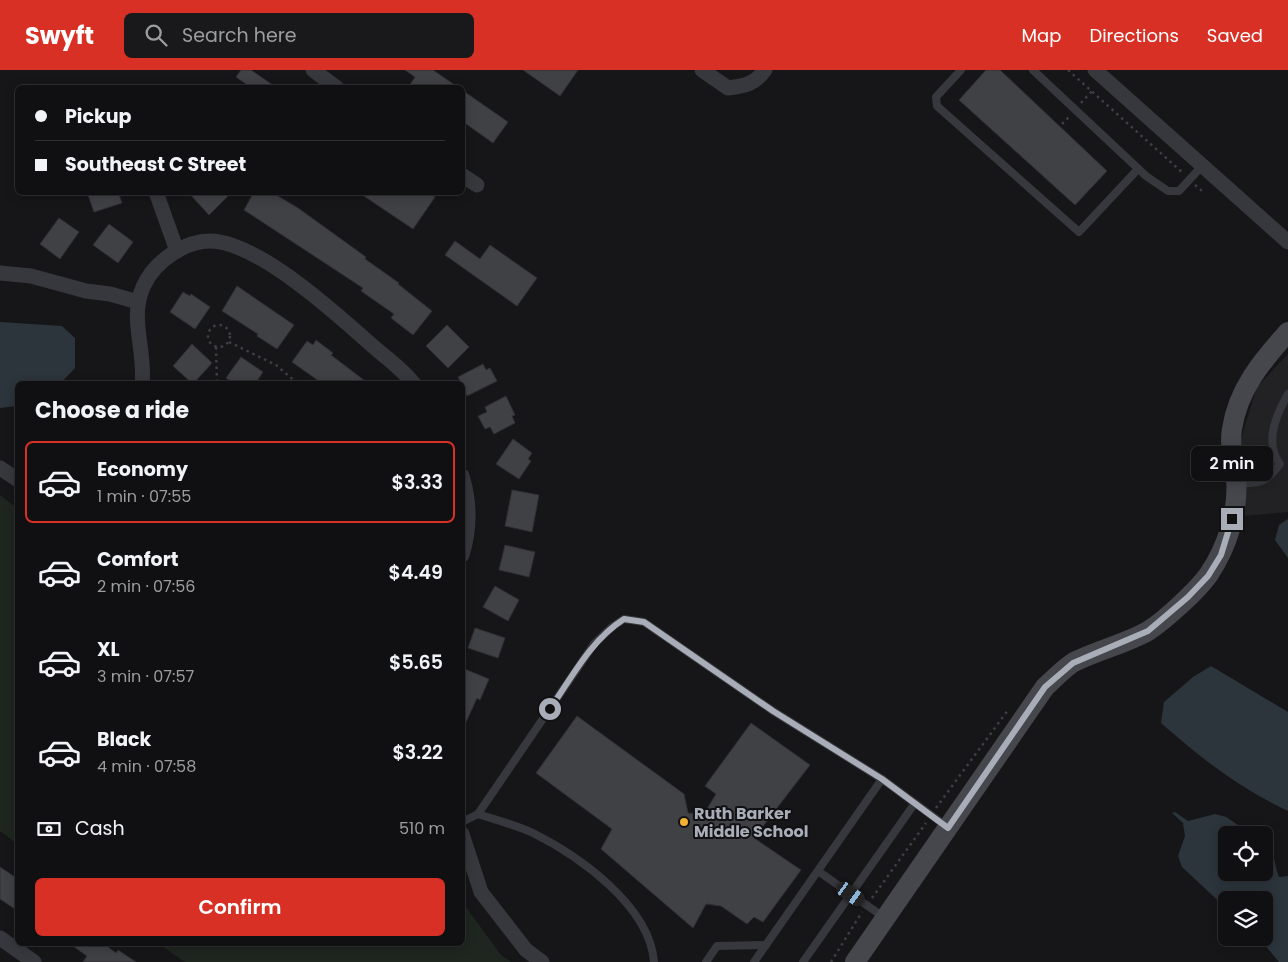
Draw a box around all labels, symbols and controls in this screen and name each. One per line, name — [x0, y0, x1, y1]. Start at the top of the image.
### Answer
search box — [124, 13, 474, 58]
text: Swyft — [25, 19, 94, 52]
icon: search — [142, 21, 170, 49]
text: Search here — [182, 22, 297, 49]
text: Map — [1022, 23, 1061, 48]
text: Directions — [1089, 23, 1179, 48]
text: Saved — [1207, 23, 1263, 48]
text: Pickup — [65, 103, 131, 130]
text: Southeast C Street — [65, 151, 246, 178]
text: Choose a ride — [35, 395, 189, 426]
callout: 2 min — [1191, 446, 1273, 482]
text: 2 min — [1210, 452, 1254, 475]
text: Economy — [97, 456, 188, 483]
icon: car — [37, 460, 82, 505]
text: $3.33 — [391, 469, 443, 496]
text: 1 min · 07:55 — [97, 485, 191, 508]
route end — [1221, 508, 1243, 530]
text: Comfort — [97, 546, 179, 573]
icon: car — [37, 550, 82, 595]
text: $4.49 — [389, 559, 443, 586]
text: 2 min · 07:56 — [97, 575, 195, 598]
text: XL — [97, 636, 120, 663]
icon: car — [37, 640, 82, 685]
text: $5.65 — [389, 649, 443, 676]
text: 3 min · 07:57 — [97, 665, 194, 688]
route start — [539, 698, 561, 720]
text: Black — [97, 726, 151, 753]
icon: car — [37, 730, 82, 775]
text: $3.22 — [392, 739, 443, 766]
text: 4 min · 07:58 — [97, 755, 196, 778]
place label: Ruth Barker Middle School — [694, 802, 809, 843]
icon: cash — [35, 815, 63, 843]
text: Cash — [75, 815, 125, 842]
marker: Ruth Barker Middle School — [678, 816, 690, 828]
text: 510 m — [399, 817, 445, 840]
map controls — [1218, 826, 1273, 946]
button: locate — [1218, 826, 1273, 881]
button: Confirm — [35, 878, 445, 936]
car — [834, 879, 867, 909]
button: layers — [1218, 891, 1273, 946]

